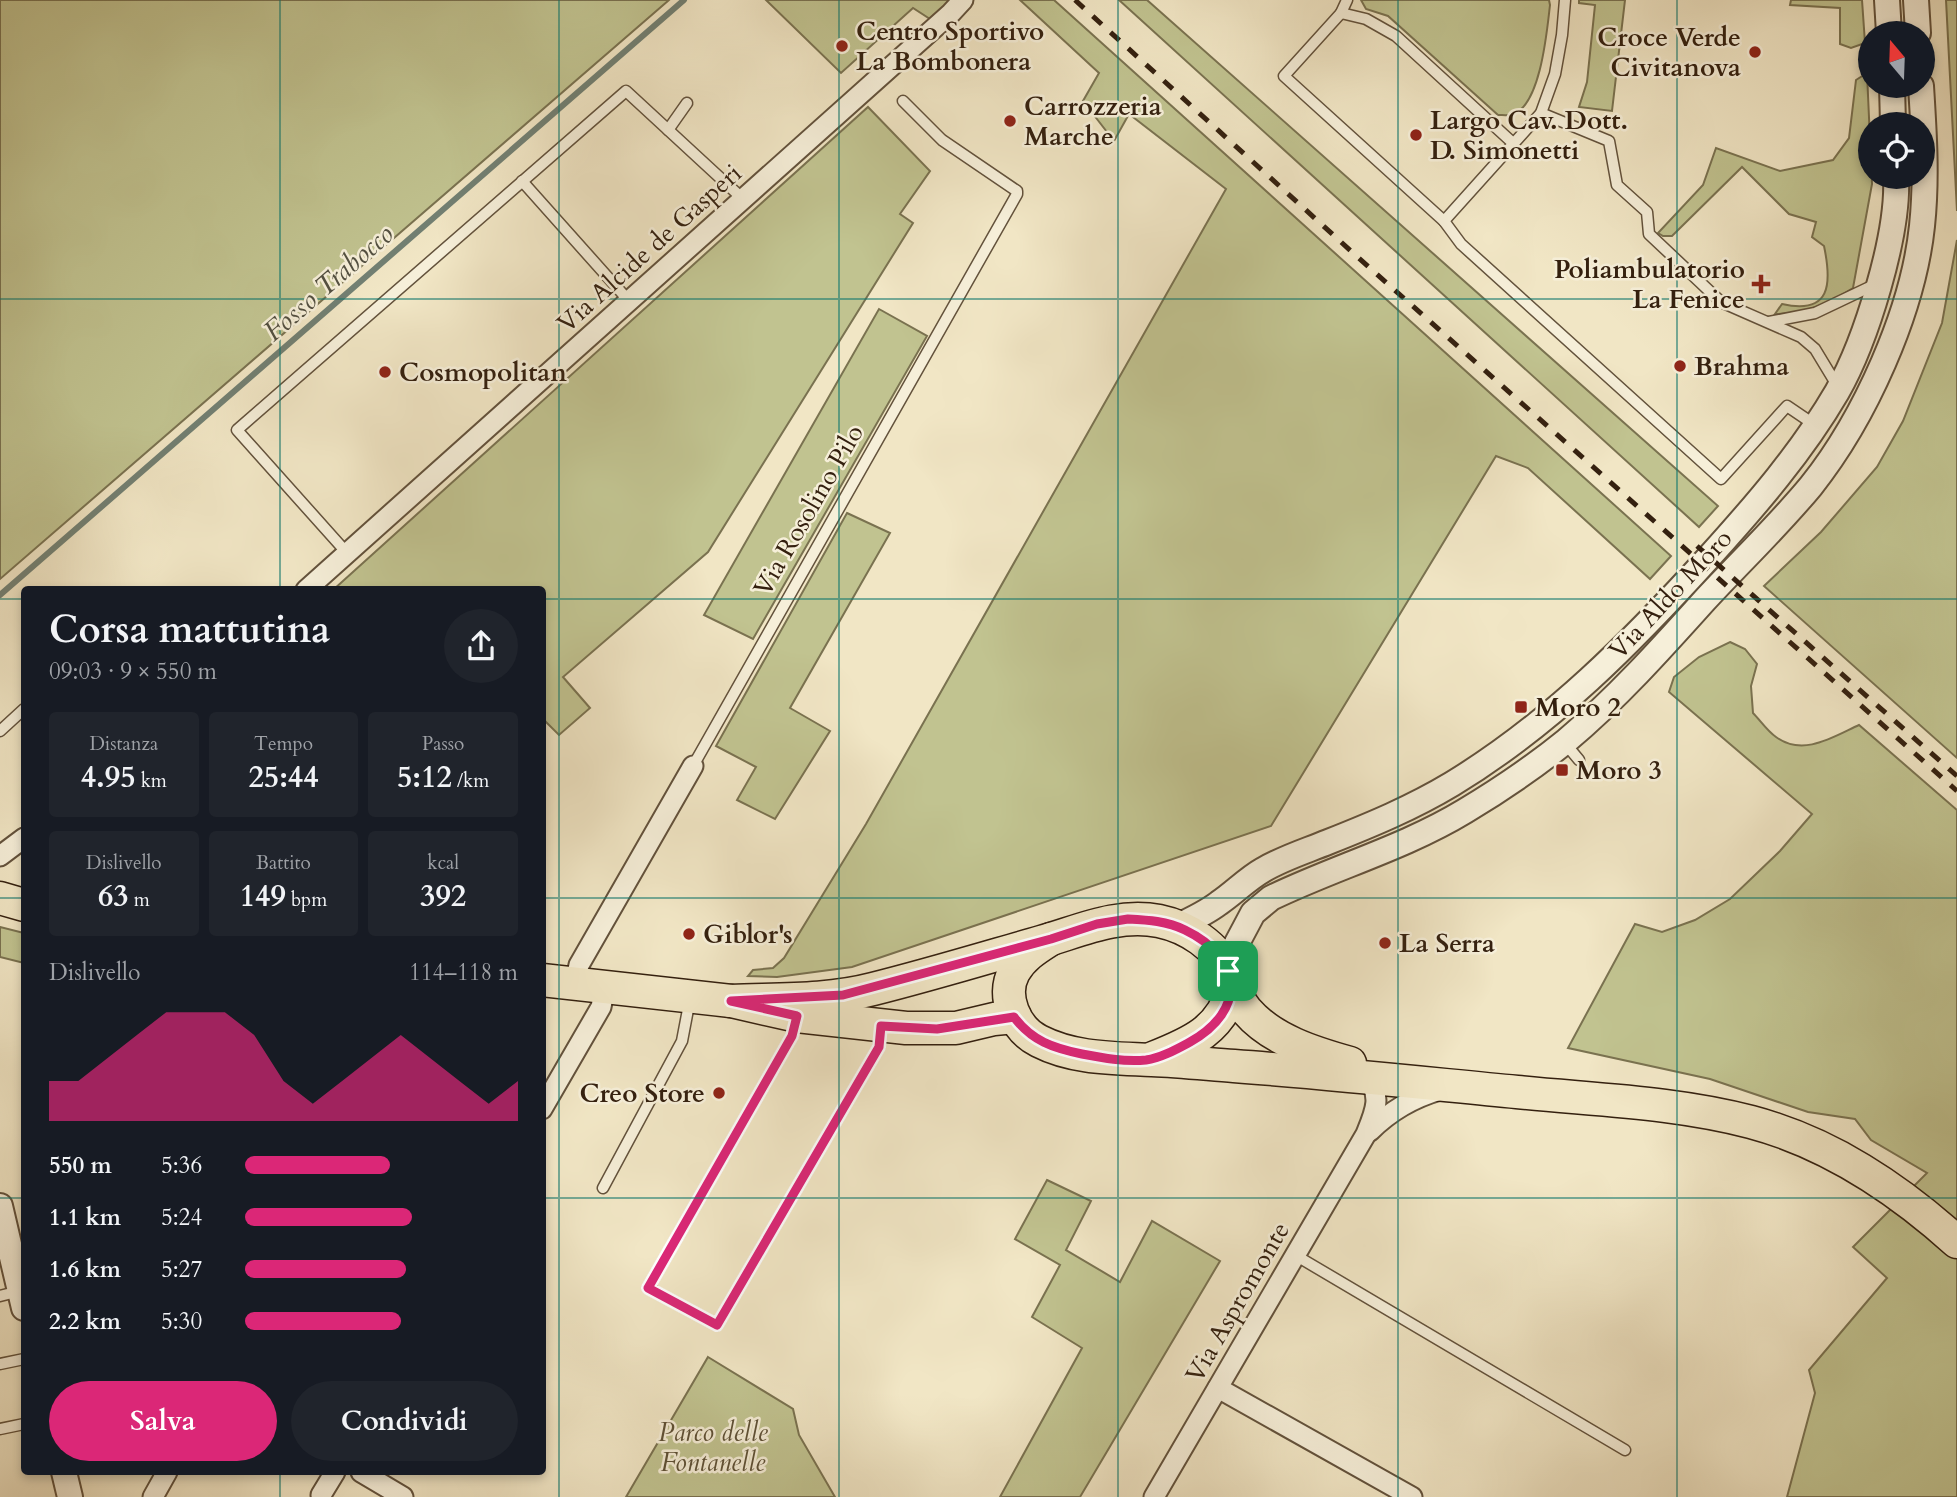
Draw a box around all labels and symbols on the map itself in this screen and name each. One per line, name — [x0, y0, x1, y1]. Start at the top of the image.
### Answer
place label: Centro Sportivo La Bombonera — [856, 14, 1044, 79]
place label: Croce Verde Civitanova — [1597, 20, 1741, 85]
north arrow — [1858, 21, 1936, 98]
marker: Centro Sportivo La Bombonera — [834, 38, 850, 54]
marker: Croce Verde Civitanova — [1747, 44, 1763, 60]
place label: Carrozzeria Marche — [1024, 89, 1162, 154]
place label: Largo Cav. Dott. D. Simonetti — [1430, 103, 1628, 168]
marker: Carrozzeria Marche — [1002, 113, 1018, 129]
marker: Largo Cav. Dott. D. Simonetti — [1408, 127, 1424, 143]
street label: Via Alcide de Gasperi — [550, 156, 749, 341]
water label: Fosso Trabocco — [255, 216, 402, 350]
place label: Poliambulatorio La Fenice — [1554, 252, 1745, 317]
marker: Poliambulatorio La Fenice — [1751, 274, 1771, 294]
place label: Brahma — [1694, 349, 1789, 384]
place label: Cosmopolitan — [399, 355, 567, 390]
marker: Brahma — [1672, 358, 1688, 374]
marker: Cosmopolitan — [377, 364, 393, 380]
street label: Via Rosolino Pilo — [745, 418, 872, 602]
street label: Via Aldo Moro — [1601, 521, 1740, 667]
place label: Moro 2 — [1535, 690, 1621, 725]
marker: Moro 2 — [1513, 699, 1529, 715]
place label: Moro 3 — [1576, 753, 1662, 788]
marker: Moro 3 — [1554, 762, 1570, 778]
place label: Giblor's — [703, 917, 793, 952]
marker: Giblor's — [681, 926, 697, 942]
place label: La Serra — [1399, 926, 1495, 961]
marker: La Serra — [1377, 935, 1393, 951]
pin — [1198, 941, 1258, 1001]
place label: Creo Store — [579, 1076, 705, 1111]
marker: Creo Store — [711, 1085, 727, 1101]
street label: Via Aspromonte — [1177, 1216, 1298, 1389]
park label: Parco delle Fontanelle — [658, 1415, 769, 1480]

